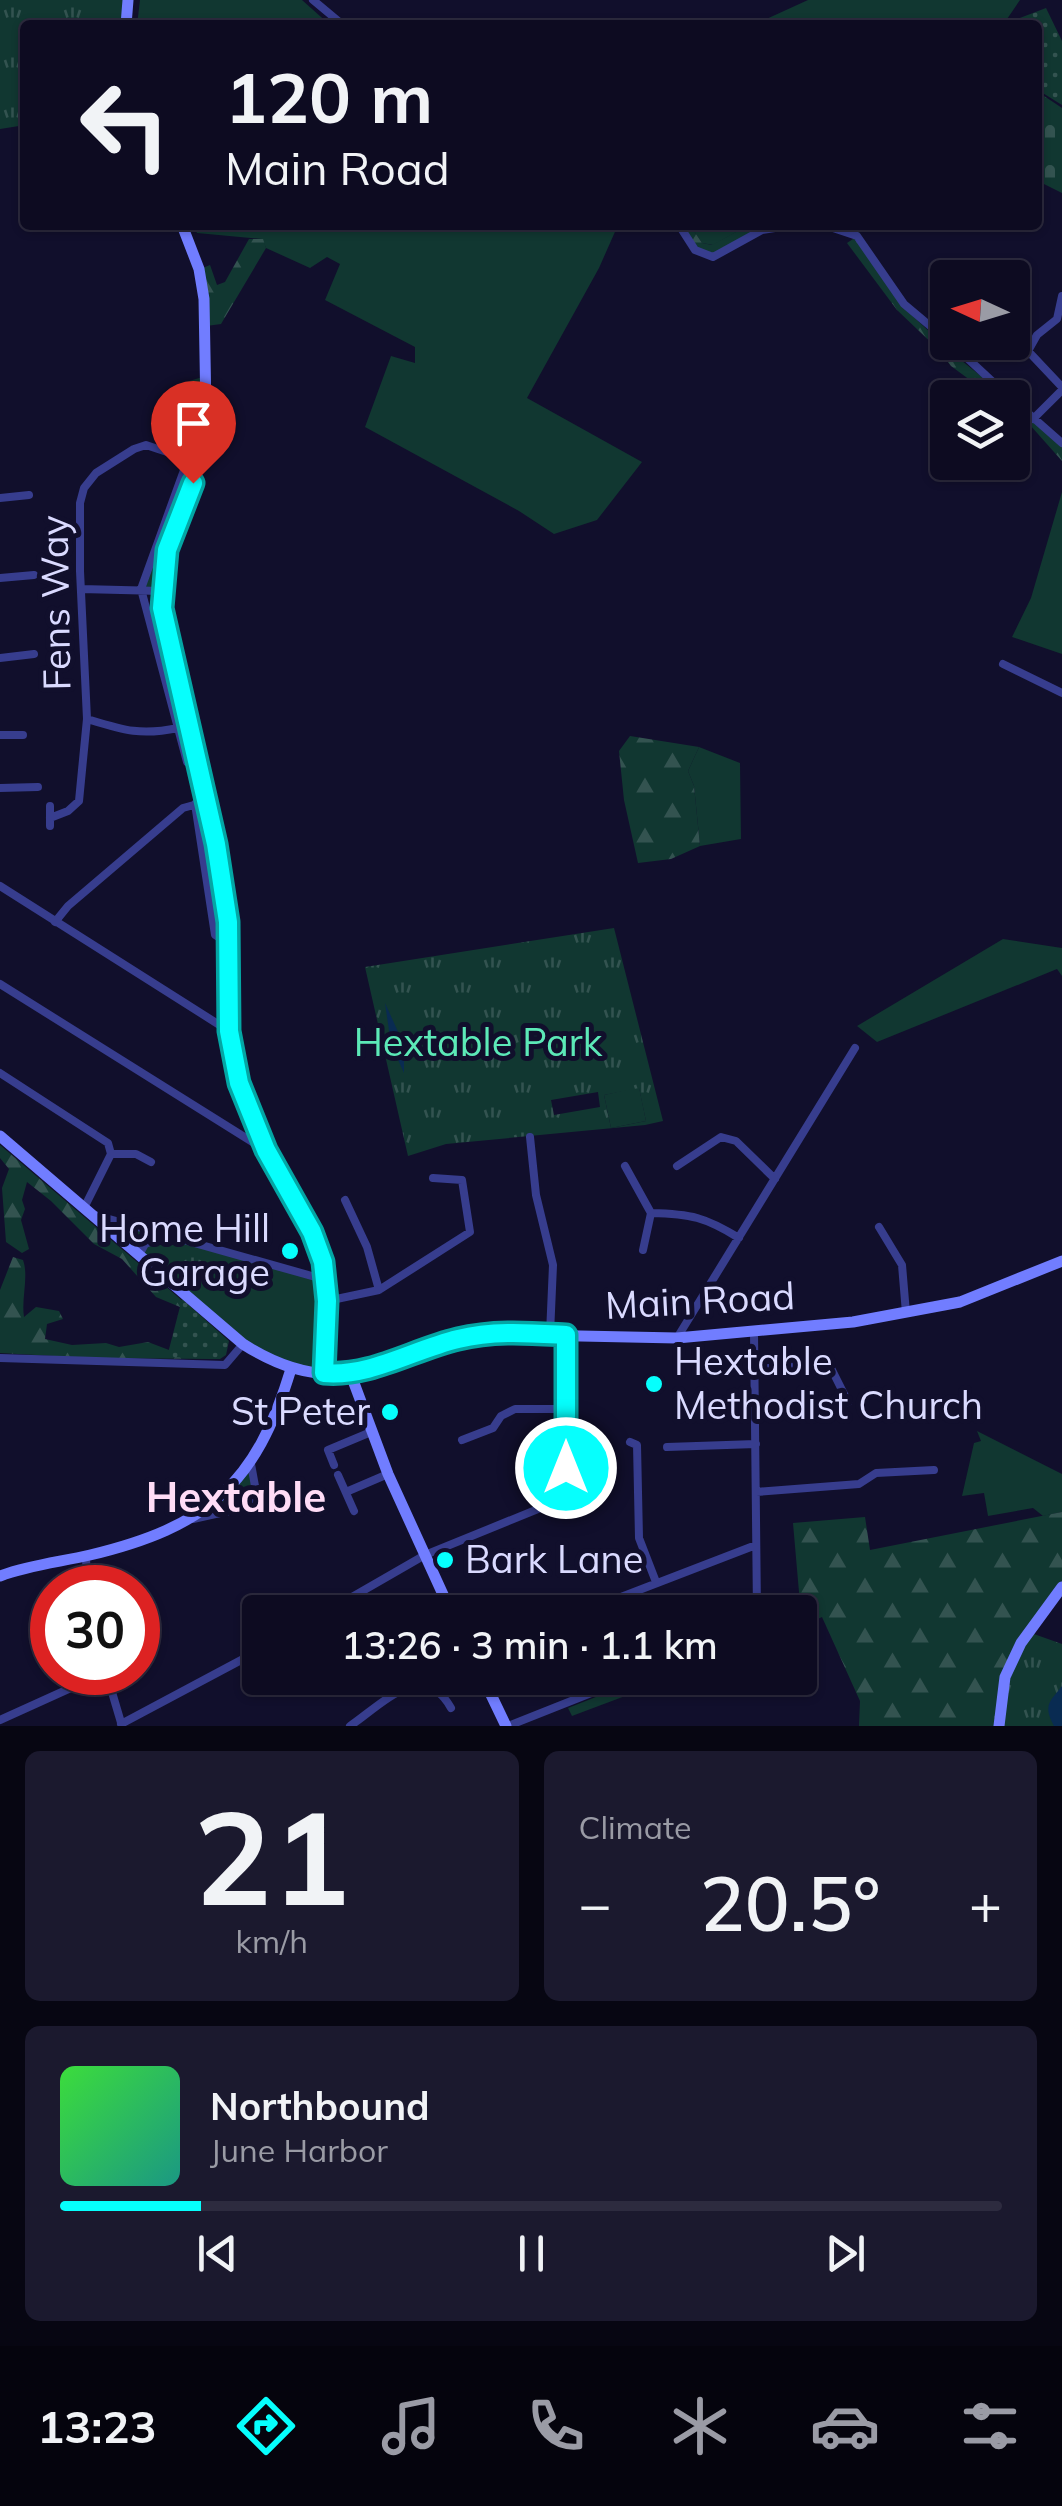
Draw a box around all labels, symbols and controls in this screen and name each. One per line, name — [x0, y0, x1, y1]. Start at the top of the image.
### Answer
text: 120 m — [225, 53, 433, 141]
icon: left — [60, 60, 190, 190]
text: Main Road — [225, 140, 450, 196]
north arrow — [930, 260, 1030, 360]
map controls — [930, 260, 1030, 480]
button: layers — [930, 380, 1030, 480]
pin — [151, 381, 236, 484]
icon: arrive — [166, 396, 221, 451]
street label: Fens Way — [29, 515, 81, 691]
park label: Hextable Park — [354, 1018, 603, 1066]
place label: Home Hill Garage — [99, 1204, 270, 1296]
marker: Home Hill Garage — [279, 1240, 301, 1262]
street label: Main Road — [604, 1271, 796, 1329]
place label: Hextable Methodist Church — [674, 1337, 983, 1429]
marker: Hextable Methodist Church — [643, 1373, 665, 1395]
place label: St Peter — [231, 1387, 370, 1435]
marker: St Peter — [379, 1401, 401, 1423]
position arrow — [514, 1416, 618, 1520]
district label: Hextable — [146, 1470, 326, 1523]
place label: Bark Lane — [465, 1535, 643, 1583]
marker: Bark Lane — [434, 1549, 456, 1571]
speed limit sign: 30 — [30, 1565, 160, 1695]
text: 13:26 · 3 min · 1.1 km — [341, 1621, 718, 1669]
text: 21 — [194, 1774, 350, 1938]
text: Climate — [579, 1807, 691, 1847]
text: 20.5° — [700, 1856, 881, 1950]
text: − — [579, 1869, 612, 1938]
text: + — [969, 1869, 1002, 1938]
text: km/h — [236, 1921, 308, 1961]
text: Northbound — [210, 2082, 430, 2130]
text: June Harbor — [210, 2130, 388, 2170]
icon: previous — [190, 2226, 245, 2281]
icon: pause — [504, 2226, 559, 2281]
icon: next — [818, 2226, 873, 2281]
icon: directions — [231, 2391, 301, 2461]
icon: music — [376, 2391, 446, 2461]
icon: phone — [521, 2391, 591, 2461]
icon: climate — [665, 2391, 735, 2461]
icon: car — [810, 2391, 880, 2461]
icon: filters — [955, 2391, 1025, 2461]
text: 13:23 — [37, 2398, 157, 2454]

